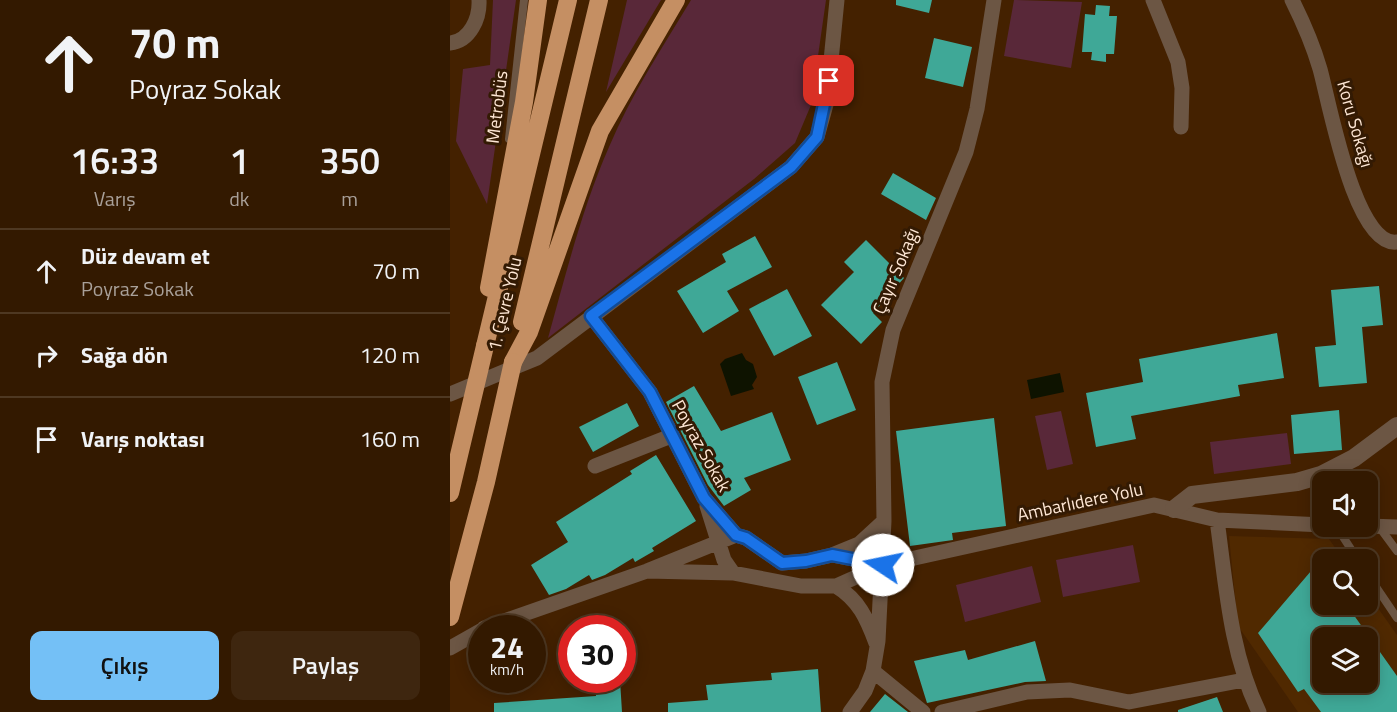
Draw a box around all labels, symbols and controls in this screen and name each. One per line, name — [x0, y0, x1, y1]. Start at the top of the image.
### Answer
text: 70 m — [129, 10, 221, 74]
icon: ahead — [30, 24, 108, 102]
pin — [803, 55, 854, 106]
icon: arrive — [812, 64, 845, 97]
text: Poyraz Sokak — [129, 68, 281, 109]
street label: Metrobüs — [479, 69, 514, 145]
street label: Koru Sokağı — [1330, 77, 1381, 170]
text: 16:33 — [70, 133, 159, 188]
text: 1 — [229, 133, 249, 188]
text: 350 — [319, 133, 380, 188]
text: Varış — [94, 183, 136, 214]
text: dk — [229, 183, 249, 214]
text: m — [341, 183, 358, 214]
street label: Çayır Sokağı — [865, 223, 926, 318]
text: Düz devam et — [81, 239, 210, 273]
text: 70 m — [372, 254, 420, 288]
street label: 1. Çevre Yolu — [481, 254, 528, 354]
icon: ahead — [30, 255, 63, 288]
text: Poyraz Sokak — [81, 273, 194, 304]
text: Sağa dön — [81, 338, 168, 372]
text: 120 m — [360, 338, 420, 372]
icon: right — [30, 339, 63, 372]
street label: Poyraz Sokak — [665, 395, 738, 497]
text: Varış noktası — [81, 422, 205, 456]
text: 160 m — [360, 422, 420, 456]
icon: arrive — [30, 423, 63, 456]
map controls — [1312, 471, 1378, 693]
button: sound — [1312, 471, 1378, 537]
street label: Ambarlıdere Yolu — [1015, 475, 1145, 528]
position arrow — [851, 533, 915, 597]
button: search — [1312, 549, 1378, 615]
speed limit sign: 30 — [558, 615, 636, 693]
text: 24 — [490, 624, 524, 670]
button: layers — [1312, 627, 1378, 693]
button: Çıkış — [30, 631, 219, 700]
button: Paylaş — [231, 631, 420, 700]
text: km/h — [490, 658, 524, 681]

